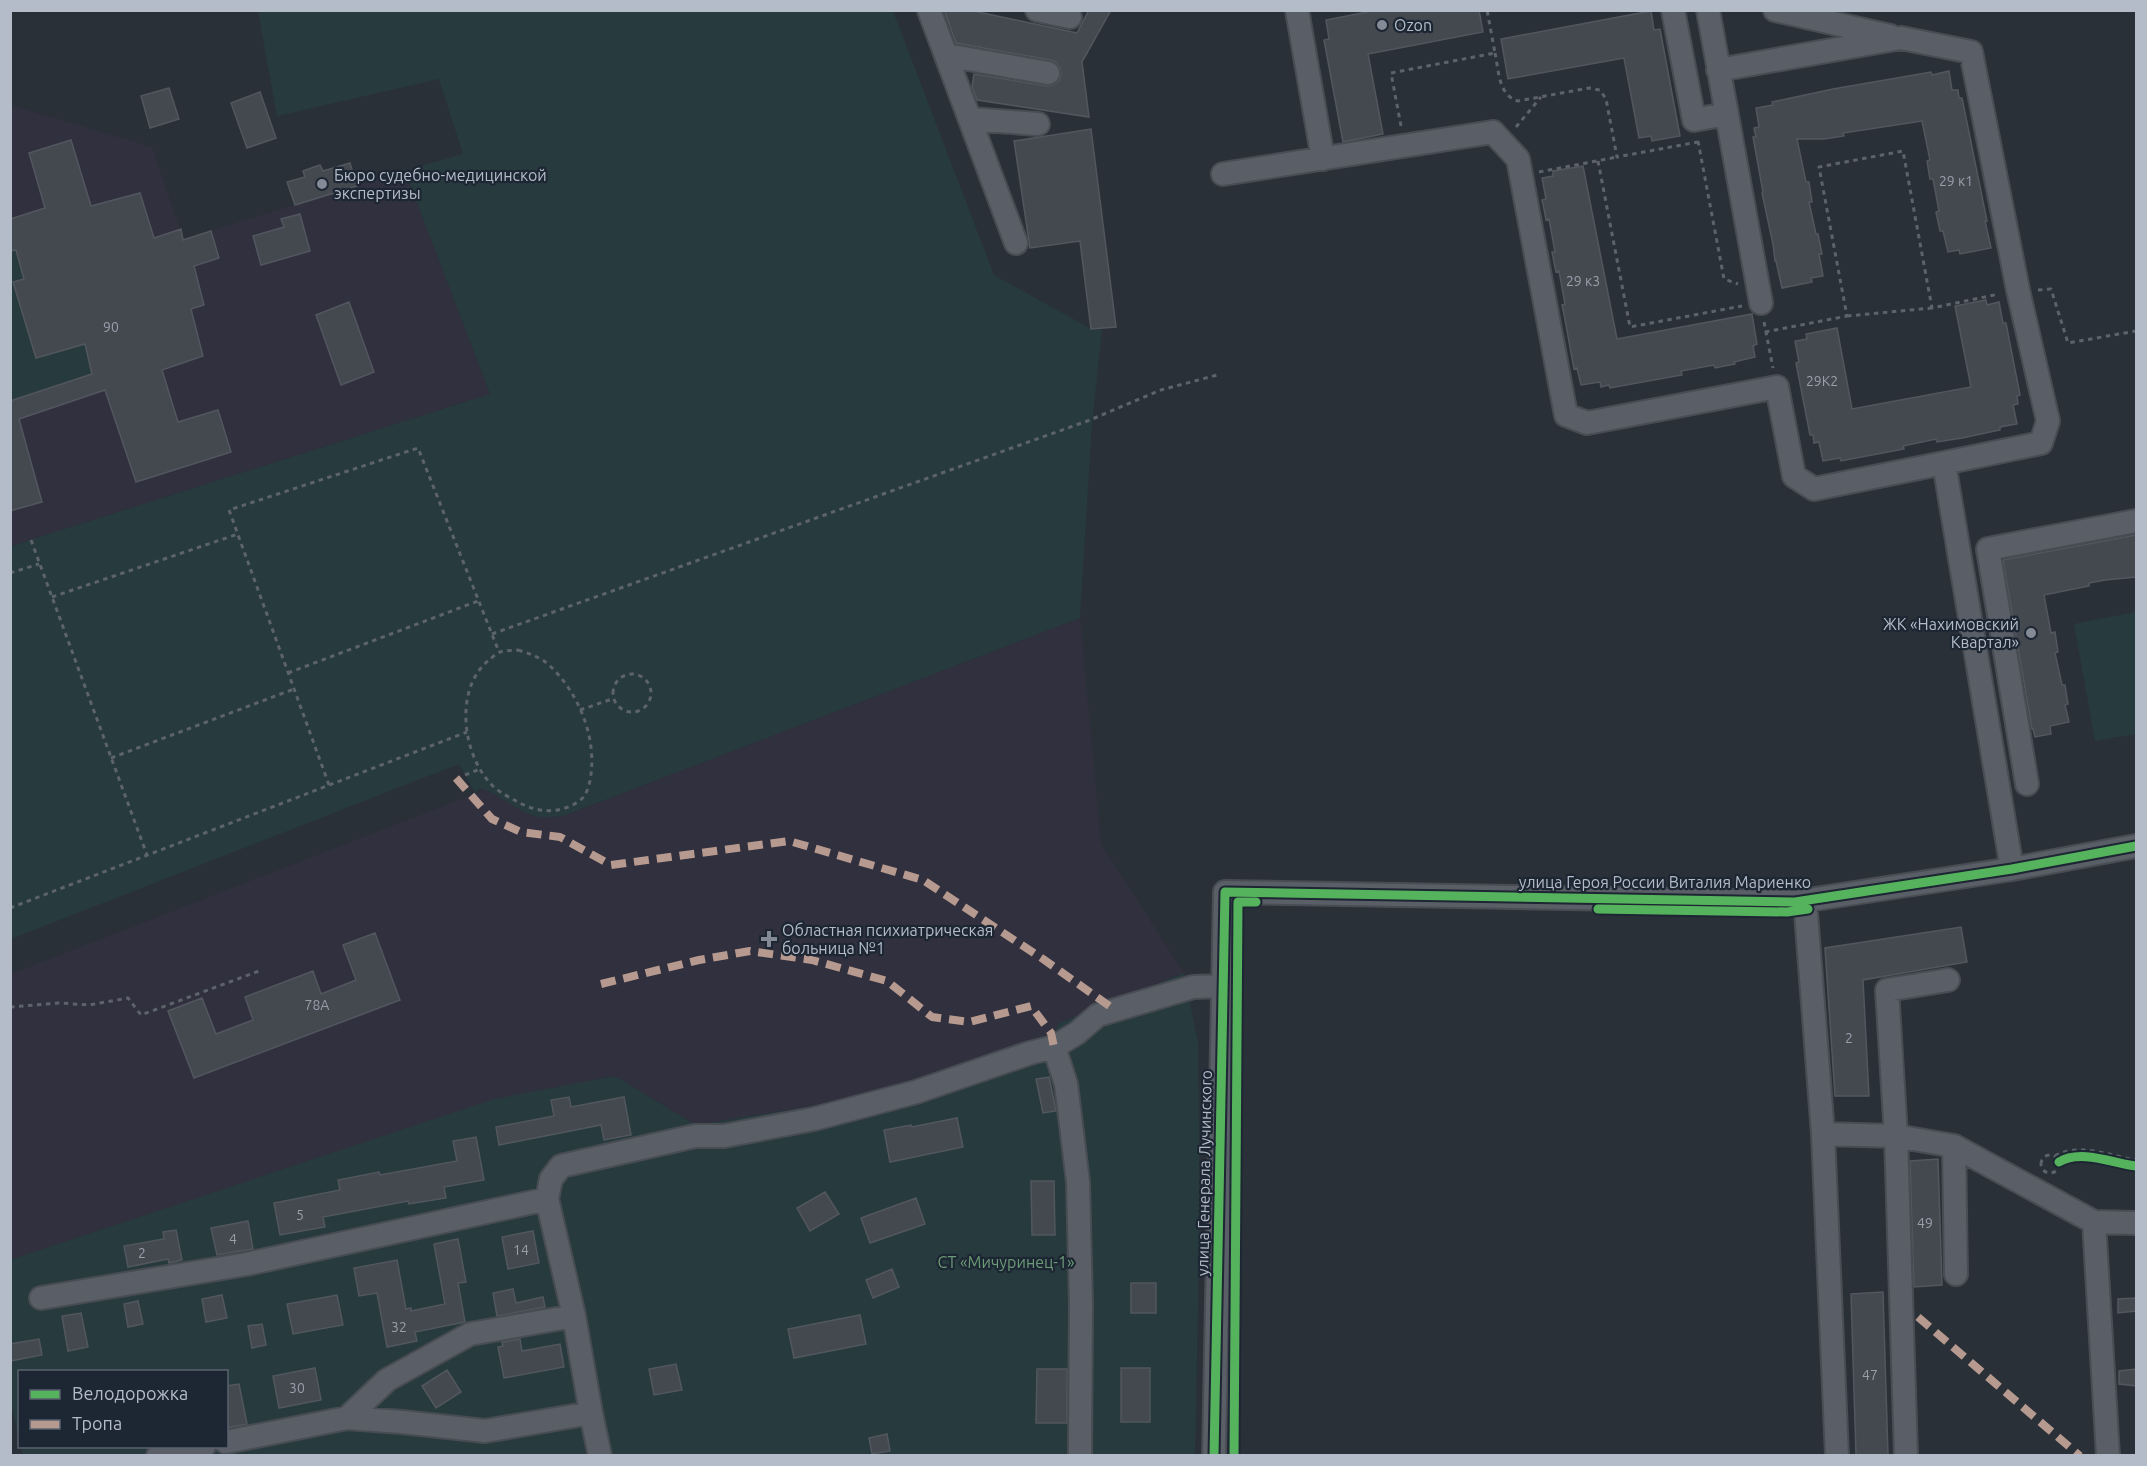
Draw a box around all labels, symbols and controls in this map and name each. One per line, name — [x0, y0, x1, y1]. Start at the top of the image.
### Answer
place label: Ozon — [1394, 16, 1432, 34]
marker: Ozon — [1375, 18, 1389, 32]
place label: Бюро судебно-медицинской экспертизы — [334, 166, 547, 202]
house number: 29 к1 — [1939, 173, 1973, 189]
marker: Бюро судебно-медицинской экспертизы — [315, 177, 329, 191]
house number: 29 к3 — [1566, 273, 1600, 289]
house number: 90 — [103, 319, 119, 335]
house number: 29К2 — [1806, 373, 1838, 389]
place label: ЖК «Нахимовский Квартал» — [1883, 615, 2019, 651]
marker: ЖК «Нахимовский Квартал» — [2024, 626, 2038, 640]
street label: улица Героя России Виталия Мариенко — [1519, 873, 1811, 891]
place label: Областная психиатрическая больница №1 — [782, 921, 993, 957]
marker: Областная психиатрическая больница №1 — [760, 930, 778, 948]
house number: 78А — [305, 997, 329, 1013]
house number: 2 — [1845, 1030, 1853, 1046]
street label: улица Генерала Лучинского — [1193, 1070, 1215, 1276]
house number: 5 — [296, 1207, 304, 1223]
house number: 49 — [1917, 1215, 1933, 1231]
house number: 4 — [229, 1231, 237, 1247]
house number: 14 — [513, 1242, 529, 1258]
house number: 2 — [138, 1245, 146, 1261]
park label: СТ «Мичуринец-1» — [937, 1253, 1075, 1271]
house number: 32 — [391, 1319, 407, 1335]
house number: 47 — [1862, 1367, 1878, 1383]
legend — [18, 1370, 228, 1448]
house number: 30 — [289, 1380, 305, 1396]
text: Велодорожка — [72, 1383, 188, 1403]
text: Тропа — [72, 1413, 122, 1433]

